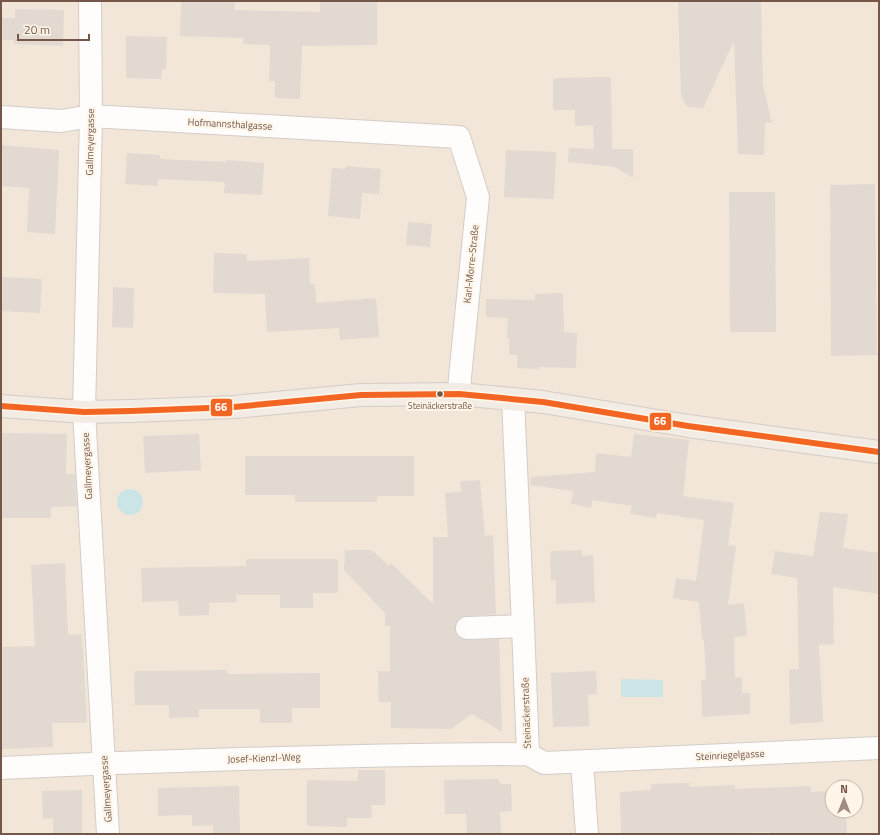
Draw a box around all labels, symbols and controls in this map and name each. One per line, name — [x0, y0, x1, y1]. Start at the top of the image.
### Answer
scale bar — [18, 16, 89, 42]
text: 20 m — [24, 20, 50, 39]
street label: Gallmeyergasse — [82, 108, 98, 176]
street label: Hofmannsthalgasse — [187, 114, 273, 134]
street label: Karl-Morre-Straße — [459, 224, 483, 304]
marker: Steinäckerstraße — [435, 389, 445, 399]
line badge: 66 — [210, 398, 233, 417]
text: 66 — [215, 399, 227, 415]
place label: Steinäckerstraße — [408, 399, 473, 412]
line badge: 66 — [649, 412, 672, 431]
text: 66 — [654, 413, 666, 429]
street label: Gallmeyergasse — [78, 432, 96, 500]
street label: Steinäckerstraße — [517, 677, 535, 749]
street label: Steinriegelgasse — [695, 746, 765, 764]
street label: Josef-Kienzl-Weg — [227, 749, 301, 767]
street label: Gallmeyergasse — [96, 755, 116, 823]
north arrow — [824, 779, 864, 819]
text: N — [840, 781, 848, 797]

